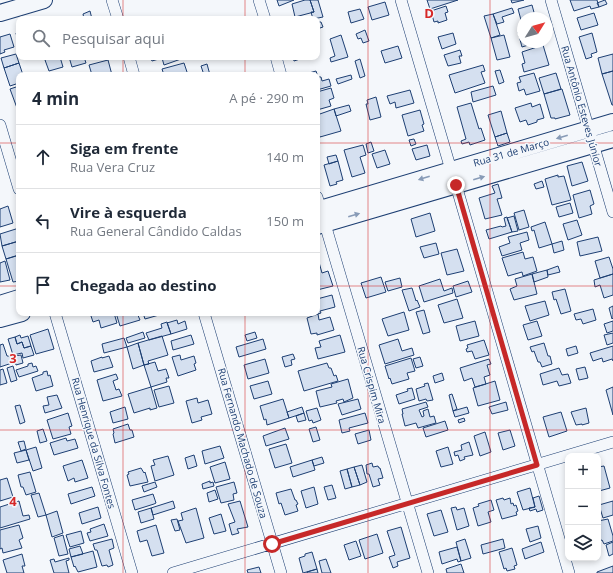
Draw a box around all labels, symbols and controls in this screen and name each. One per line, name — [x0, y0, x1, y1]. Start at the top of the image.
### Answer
text: D — [424, 4, 434, 22]
north arrow — [517, 12, 553, 48]
search box — [16, 16, 320, 60]
icon: search — [30, 27, 52, 49]
text: Pesquisar aqui — [62, 28, 165, 48]
street label: Rua Antônio Esteves Júnior — [558, 44, 606, 168]
text: 4 min — [32, 87, 79, 110]
text: A pé · 290 m — [229, 89, 304, 107]
street label: Rua 31 de Março — [471, 134, 551, 170]
one-way arrow — [556, 134, 568, 140]
text: Siga em frente — [70, 138, 178, 158]
icon: ahead — [32, 146, 54, 168]
text: 140 m — [266, 148, 304, 166]
text: Rua Vera Cruz — [70, 158, 155, 176]
one-way arrow — [418, 175, 430, 181]
one-way arrow — [473, 175, 485, 181]
route end — [447, 176, 465, 194]
text: Vire à esquerda — [70, 202, 187, 222]
icon: left — [32, 210, 54, 232]
text: 150 m — [266, 212, 304, 230]
one-way arrow — [349, 212, 361, 218]
text: Rua General Cândido Caldas — [70, 222, 242, 240]
icon: arrive — [32, 274, 54, 296]
text: Chegada ao destino — [70, 275, 217, 295]
street label: Rua Crispim Mira — [354, 345, 390, 425]
text: 3 — [9, 349, 17, 367]
street label: Rua Fernando Machado de Souza — [215, 366, 271, 520]
street label: Rua Henrique da Silva Fontes — [69, 376, 120, 510]
map controls — [565, 453, 601, 561]
button: + — [565, 453, 601, 489]
button: − — [565, 489, 601, 525]
text: 4 — [9, 492, 17, 510]
button: layers — [565, 525, 601, 561]
route start — [263, 535, 281, 553]

